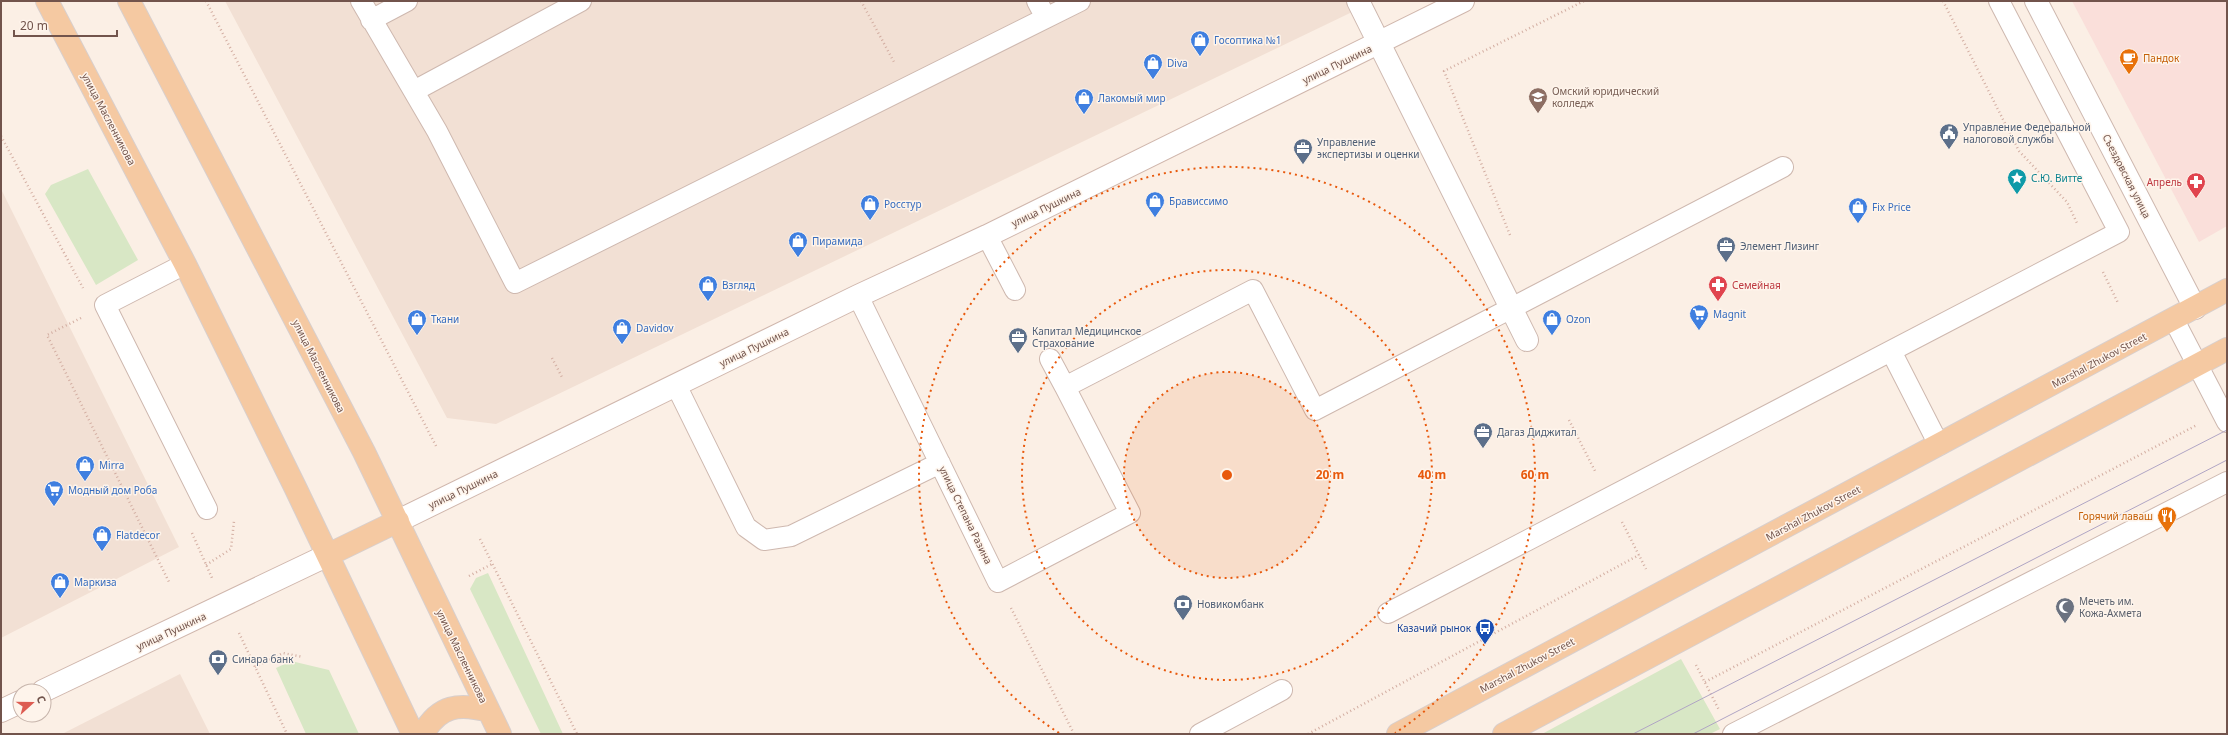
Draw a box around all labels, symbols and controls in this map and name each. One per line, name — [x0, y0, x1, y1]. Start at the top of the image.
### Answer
scale bar — [14, 12, 117, 38]
text: 20 m — [20, 17, 48, 34]
shop icon: Госоптика №1 — [1189, 29, 1211, 57]
place label: Госоптика №1 — [1214, 33, 1282, 47]
street label: улица Пушкина — [1300, 41, 1374, 87]
cafe icon: Пандок — [2118, 47, 2140, 75]
place label: Пандок — [2143, 51, 2180, 65]
shop icon: Diva — [1142, 52, 1164, 80]
place label: Diva — [1167, 56, 1188, 70]
street label: улица Масленникова — [79, 70, 139, 168]
place label: Омский юридический колледж — [1552, 84, 1659, 110]
school or university icon: Омский юридический колледж — [1527, 86, 1549, 114]
shop icon: Лакомый мир — [1073, 87, 1095, 115]
place label: Лакомый мир — [1098, 91, 1166, 105]
place label: Управление Федеральной налоговой службы — [1963, 120, 2091, 146]
public building icon: Управление Федеральной налоговой службы — [1938, 122, 1960, 150]
street label: Съездовская улица — [2100, 131, 2154, 221]
place label: Управление экспертизы и оценки — [1317, 135, 1420, 161]
office icon: Управление экспертизы и оценки — [1292, 137, 1314, 165]
place icon: С.Ю. Витте — [2006, 167, 2028, 195]
place label: С.Ю. Витте — [2031, 171, 2083, 185]
pharmacy icon: Апрель — [2185, 171, 2207, 199]
place label: Апрель — [2147, 175, 2182, 189]
street label: улица Пушкина — [1009, 184, 1083, 230]
shop icon: Брависсимо — [1144, 190, 1166, 218]
shop icon: Росстур — [859, 193, 881, 221]
place label: Брависсимо — [1169, 194, 1228, 208]
shop icon: Fix Price — [1847, 196, 1869, 224]
place label: Росстур — [884, 197, 921, 211]
place label: Fix Price — [1872, 200, 1911, 214]
shop icon: Пирамида — [787, 230, 809, 258]
place label: Пирамида — [812, 234, 863, 248]
office icon: Элемент Лизинг — [1715, 235, 1737, 263]
place label: Элемент Лизинг — [1740, 239, 1820, 253]
shop icon: Взгляд — [697, 274, 719, 302]
pharmacy icon: Семейная — [1707, 274, 1729, 302]
place label: Взгляд — [722, 278, 755, 292]
place label: Семейная — [1732, 278, 1781, 292]
supermarket icon: Magnit — [1688, 303, 1710, 331]
place label: Magnit — [1713, 307, 1747, 321]
shop icon: Ткани — [406, 308, 428, 336]
shop icon: Ozon — [1541, 308, 1563, 336]
place label: Ткани — [431, 312, 459, 326]
place label: Ozon — [1566, 312, 1591, 326]
street label: улица Масленникова — [289, 317, 349, 415]
shop icon: Davidov — [611, 317, 633, 345]
place label: Davidov — [636, 321, 675, 335]
street label: улица Пушкина — [717, 324, 791, 370]
place label: Капитал Медицинское Страхование — [1032, 324, 1142, 350]
office icon: Капитал Медицинское Страхование — [1007, 326, 1029, 354]
street label: Marshal Zhukov Street — [2049, 329, 2149, 391]
office icon: Дагаз Диджитал — [1472, 421, 1494, 449]
place label: Дагаз Диджитал — [1497, 425, 1577, 439]
shop icon: Mirra — [74, 454, 96, 482]
place label: Mirra — [99, 458, 124, 472]
street label: улица Степана Разина — [936, 464, 996, 566]
street label: улица Пушкина — [426, 466, 500, 512]
text: 20 m — [1316, 466, 1344, 483]
text: 40 m — [1418, 466, 1446, 483]
text: 60 m — [1521, 466, 1549, 483]
centre of rings — [1220, 468, 1234, 482]
supermarket icon: Модный дом Роба — [43, 479, 65, 507]
street label: Marshal Zhukov Street — [1763, 482, 1863, 544]
place label: Модный дом Роба — [68, 483, 157, 497]
restaurant icon: Горячий лаваш — [2156, 505, 2178, 533]
place label: Горячий лаваш — [2078, 509, 2153, 523]
shop icon: Flatdecor — [91, 524, 113, 552]
place label: Flatdecor — [116, 528, 160, 542]
shop icon: Маркиза — [49, 571, 71, 599]
place label: Маркиза — [74, 575, 117, 589]
bank icon: Новикомбанк — [1172, 593, 1194, 621]
place label: Мечеть им. Кожа-Ахмета — [2079, 594, 2142, 620]
mosque icon: Мечеть им. Кожа-Ахмета — [2054, 596, 2076, 624]
place label: Новикомбанк — [1197, 597, 1265, 611]
street label: улица Масленникова — [433, 607, 491, 705]
street label: улица Пушкина — [134, 609, 208, 653]
bus stop icon: Казачий рынок — [1474, 617, 1496, 645]
place label: Казачий рынок — [1397, 621, 1472, 635]
street label: Marshal Zhukov Street — [1477, 634, 1577, 696]
bank icon: Синара банк — [207, 648, 229, 676]
place label: Синара банк — [232, 652, 294, 666]
north arrow — [12, 683, 52, 723]
text: С — [34, 693, 50, 705]

